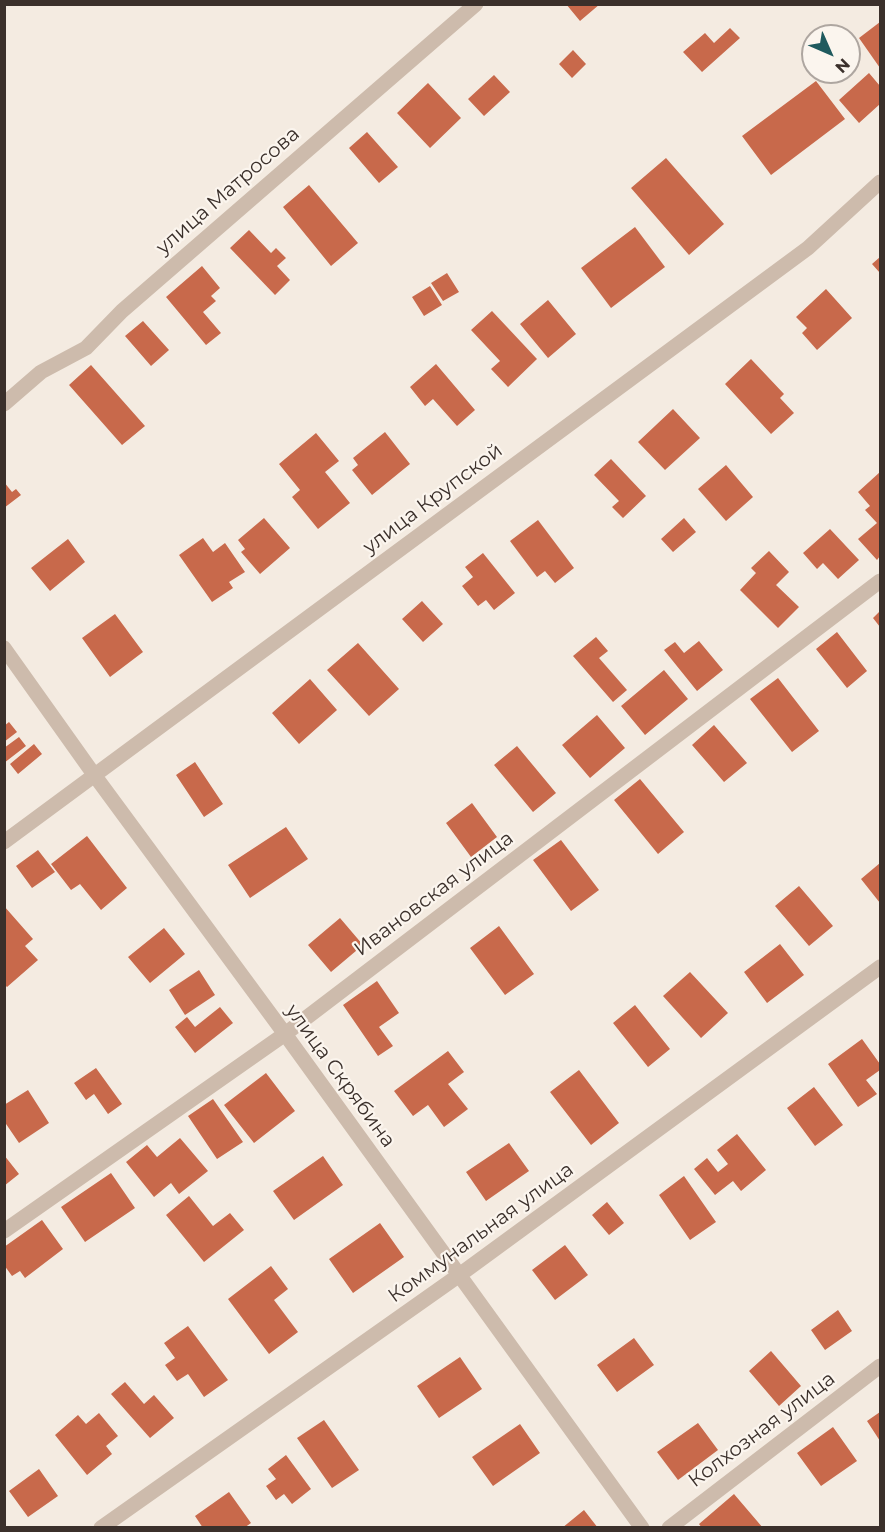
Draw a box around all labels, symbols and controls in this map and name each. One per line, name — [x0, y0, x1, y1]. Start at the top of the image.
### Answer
north arrow — [801, 24, 861, 84]
text: N — [831, 54, 854, 77]
street label: улица Матросова — [151, 122, 305, 260]
street label: улица Крупской — [358, 439, 508, 559]
street label: Ивановская улица — [350, 826, 518, 962]
street label: улица Скрябина — [280, 1000, 400, 1152]
street label: Коммунальная улица — [384, 1158, 578, 1308]
street label: Колхозная улица — [684, 1367, 840, 1493]

